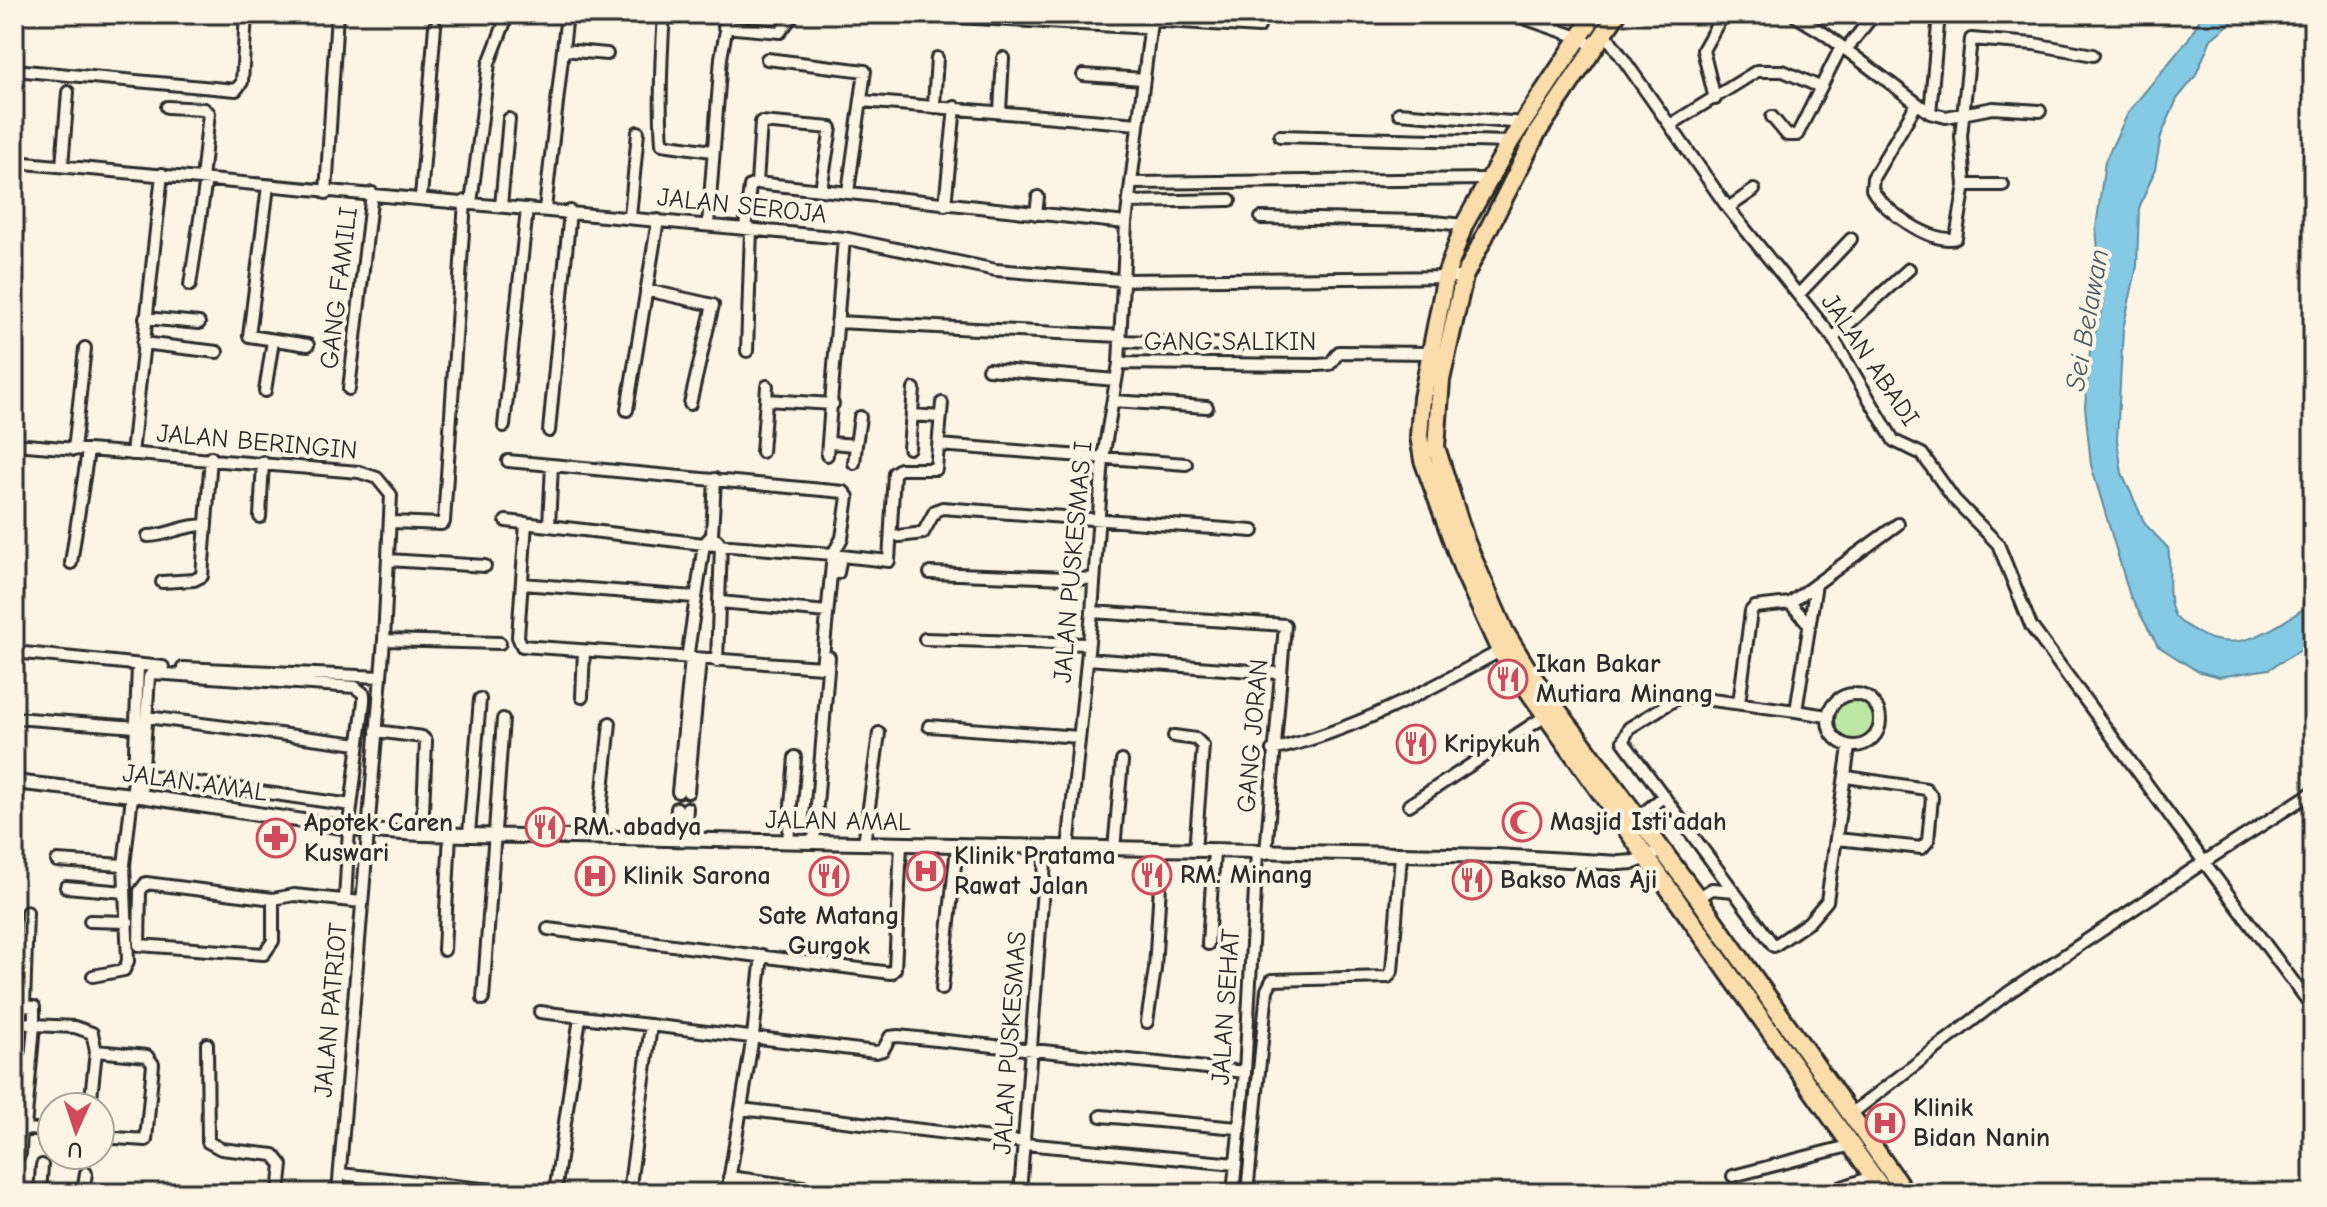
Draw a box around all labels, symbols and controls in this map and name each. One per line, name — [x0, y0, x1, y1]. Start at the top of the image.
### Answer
street label: JALAN SEROJA — [656, 182, 828, 230]
street label: GANG FAMILI — [314, 205, 364, 371]
water label: Sei Belawan — [2059, 247, 2115, 393]
street label: JALAN ABADI — [1815, 288, 1925, 432]
street label: GANG SALIKIN — [1144, 327, 1316, 357]
street label: JALAN BERINGIN — [155, 418, 359, 466]
street label: JALAN PUSKESMAS I — [1047, 440, 1099, 684]
place label: Ikan Bakar Mutiara Minang — [1536, 649, 1714, 709]
street label: GANG JORAN — [1231, 658, 1275, 814]
restaurant icon: Ikan Bakar Mutiara Minang — [1487, 658, 1529, 700]
restaurant icon: Kripykuh — [1395, 723, 1437, 765]
place label: Kripykuh — [1444, 729, 1541, 759]
street label: JALAN AMAL — [121, 758, 269, 808]
mosque icon: Masjid Isti'adah — [1501, 801, 1543, 843]
street label: JALAN AMAL — [765, 805, 911, 837]
restaurant icon: RM. abadya — [524, 806, 566, 848]
place label: Masjid Isti'adah — [1550, 807, 1727, 837]
place label: Apotek Caren Kuswari — [304, 808, 453, 868]
place label: RM. abadya — [573, 812, 701, 842]
pharmacy icon: Apotek Caren Kuswari — [255, 817, 297, 859]
place label: Klinik Pratama Rawat Jalan — [954, 841, 1116, 901]
hospital icon: Klinik Pratama Rawat Jalan — [905, 850, 947, 892]
restaurant icon: RM. Minang — [1131, 854, 1173, 896]
hospital icon: Klinik Sarona — [574, 855, 616, 897]
restaurant icon: Sate Matang Gurgok — [808, 855, 850, 897]
restaurant icon: Bakso Mas Aji — [1451, 859, 1493, 901]
place label: RM. Minang — [1180, 860, 1313, 890]
place label: Klinik Sarona — [623, 861, 771, 891]
place label: Bakso Mas Aji — [1500, 865, 1657, 895]
place label: Sate Matang Gurgok — [759, 901, 899, 961]
street label: JALAN PATRIOT — [308, 921, 354, 1099]
street label: JALAN SEHAT — [1206, 928, 1246, 1086]
street label: JALAN PUSKESMAS — [987, 930, 1033, 1156]
north arrow — [36, 1091, 116, 1171]
place label: Klinik Bidan Nanin — [1913, 1093, 2050, 1153]
hospital icon: Klinik Bidan Nanin — [1864, 1102, 1906, 1144]
text: U — [67, 1137, 83, 1163]

